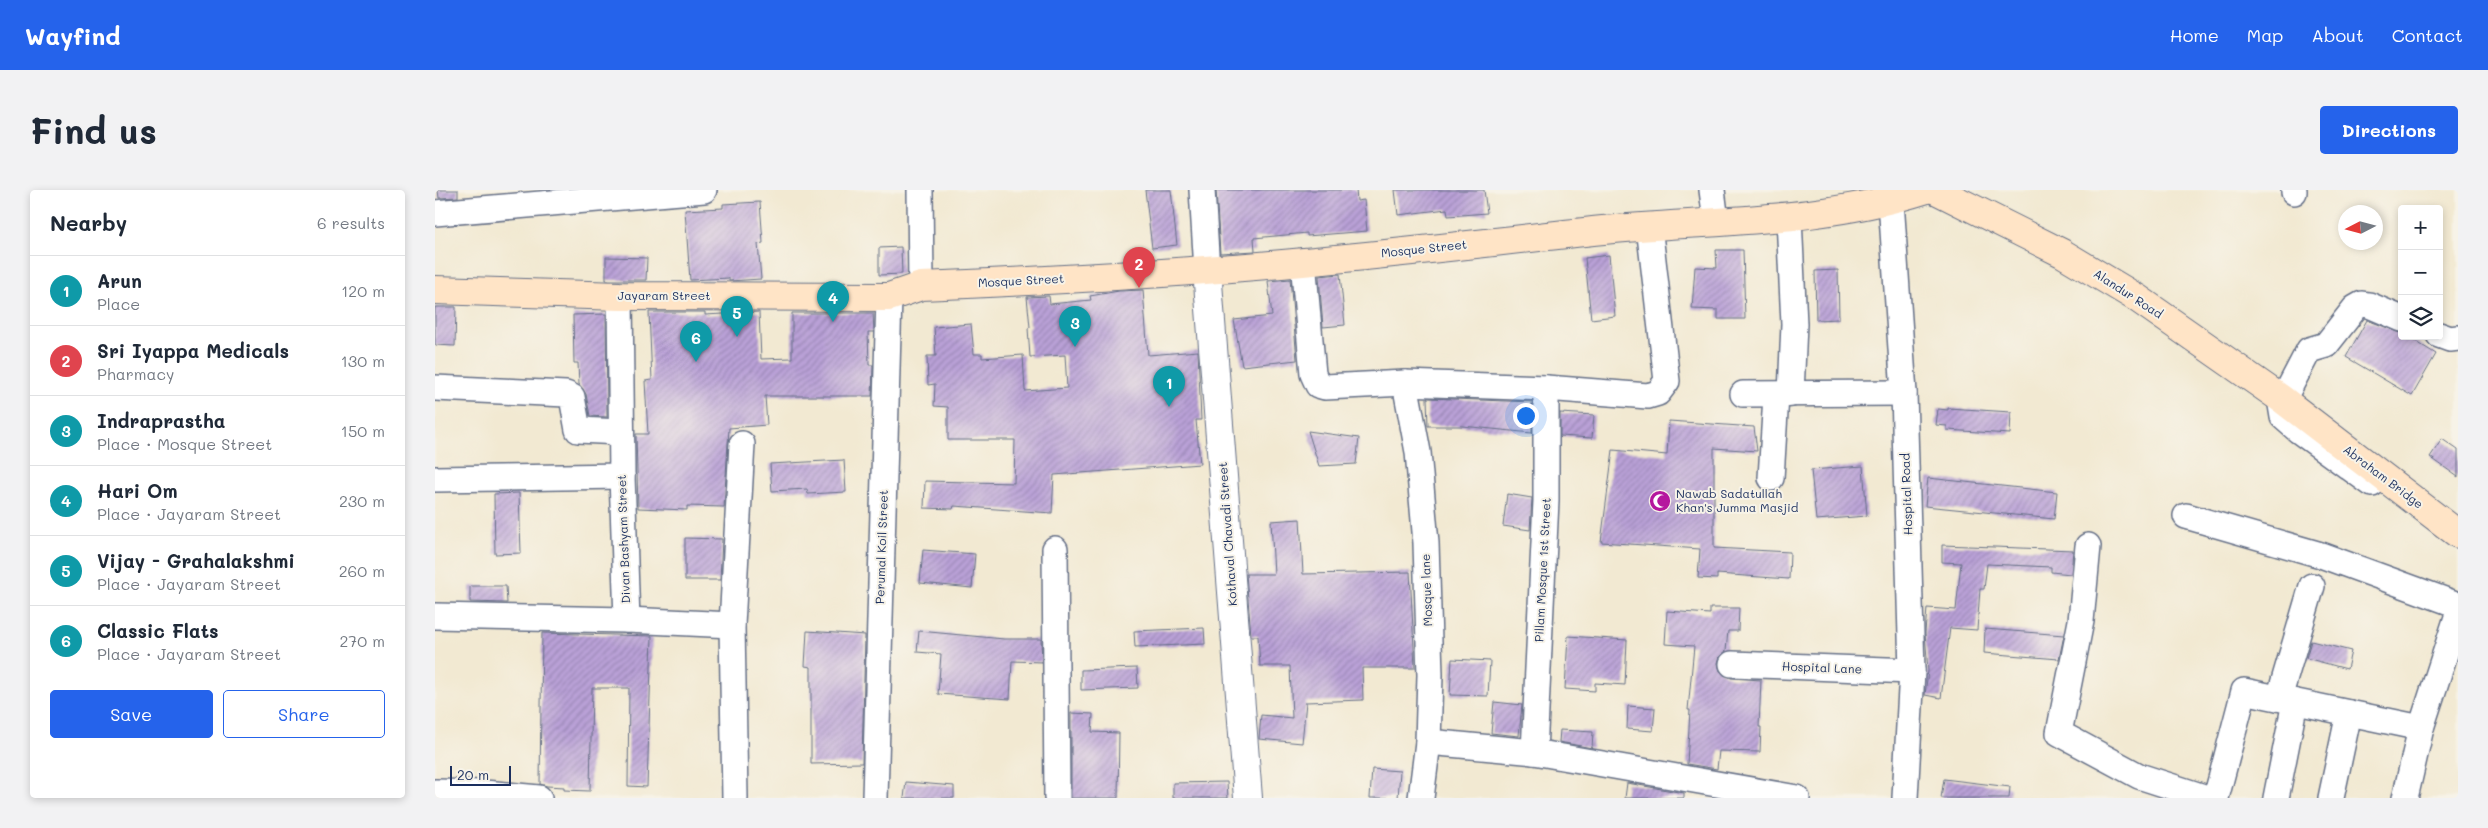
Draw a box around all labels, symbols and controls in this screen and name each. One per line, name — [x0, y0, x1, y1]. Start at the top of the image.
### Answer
text: Wayfind — [25, 20, 121, 51]
text: Home — [2170, 23, 2219, 47]
text: Map — [2247, 23, 2283, 47]
text: About — [2311, 23, 2364, 47]
text: Contact — [2392, 23, 2463, 47]
button: Directions — [2320, 106, 2458, 154]
text: Find us — [30, 107, 157, 153]
north arrow — [2338, 205, 2383, 250]
map controls — [2398, 205, 2443, 340]
button: + — [2398, 205, 2443, 250]
text: Nearby — [50, 209, 127, 236]
text: 6 results — [317, 212, 385, 233]
street label: Mosque Street — [1380, 236, 1468, 260]
pin: 2 — [1123, 247, 1155, 288]
button: − — [2398, 250, 2443, 295]
street label: Alandur Road — [2091, 265, 2167, 322]
text: Arun — [97, 268, 142, 293]
street label: Mosque Street — [977, 270, 1064, 290]
text: 1 — [62, 280, 70, 301]
text: 120 m — [341, 280, 385, 301]
pin: 4 — [817, 281, 849, 322]
street label: Jayaram Street — [618, 287, 710, 303]
text: Place — [97, 293, 140, 314]
button: layers — [2398, 295, 2443, 340]
pin: 5 — [721, 296, 753, 337]
pin: 3 — [1059, 306, 1091, 347]
pin: 6 — [680, 321, 712, 362]
text: Sri Iyappa Medicals — [97, 338, 289, 363]
text: 2 — [62, 350, 70, 371]
text: 130 m — [341, 350, 385, 371]
text: Pharmacy — [97, 363, 174, 384]
pin: 1 — [1153, 366, 1185, 407]
your location — [1513, 403, 1539, 429]
text: Indraprastha — [97, 408, 225, 433]
text: 3 — [61, 420, 71, 441]
text: 150 m — [341, 420, 385, 441]
text: Place · Mosque Street — [97, 433, 272, 454]
street label: Abraham Bridge — [2340, 441, 2427, 512]
street label: Hospital Road — [1897, 452, 1915, 535]
street label: Kothaval Chavadi Street — [1214, 461, 1240, 607]
street label: Divan Bashyam Street — [613, 474, 633, 604]
text: Hari Om — [97, 478, 178, 503]
place label: Nawab Sadatullah Khan's Jumma Masjid — [1676, 485, 1799, 515]
mosque icon: Nawab Sadatullah Khan's Jumma Masjid — [1648, 489, 1672, 513]
text: 4 — [61, 490, 71, 511]
text: 230 m — [339, 490, 385, 511]
street label: Perumal Koil Street — [871, 490, 891, 604]
street label: Pillam Mosque 1st Street — [1530, 497, 1554, 643]
text: Place · Jayaram Street — [97, 503, 281, 524]
text: Vijay - Grahalakshmi — [97, 548, 295, 573]
street label: Mosque lane — [1417, 553, 1435, 627]
text: 5 — [61, 560, 71, 581]
text: 260 m — [339, 560, 385, 581]
text: Place · Jayaram Street — [97, 573, 281, 594]
text: Classic Flats — [97, 618, 219, 643]
text: 6 — [61, 630, 71, 651]
text: 270 m — [339, 630, 385, 651]
text: Place · Jayaram Street — [97, 643, 281, 664]
street label: Hospital Lane — [1782, 658, 1862, 676]
button: Save — [50, 690, 213, 738]
button: Share — [223, 690, 385, 738]
scale bar — [450, 763, 511, 786]
text: 20 m — [457, 765, 489, 784]

